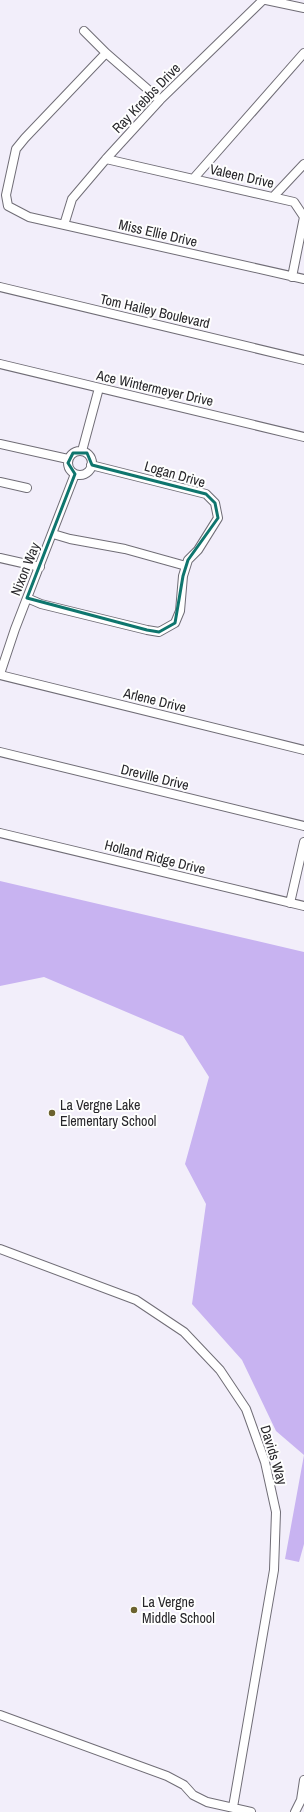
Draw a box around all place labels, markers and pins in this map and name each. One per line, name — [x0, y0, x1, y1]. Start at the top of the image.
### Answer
place label: La Vergne Lake Elementary School — [60, 1096, 156, 1130]
marker: La Vergne Lake Elementary School — [47, 1108, 57, 1118]
place label: La Vergne Middle School — [142, 1593, 215, 1627]
marker: La Vergne Middle School — [129, 1605, 139, 1615]

